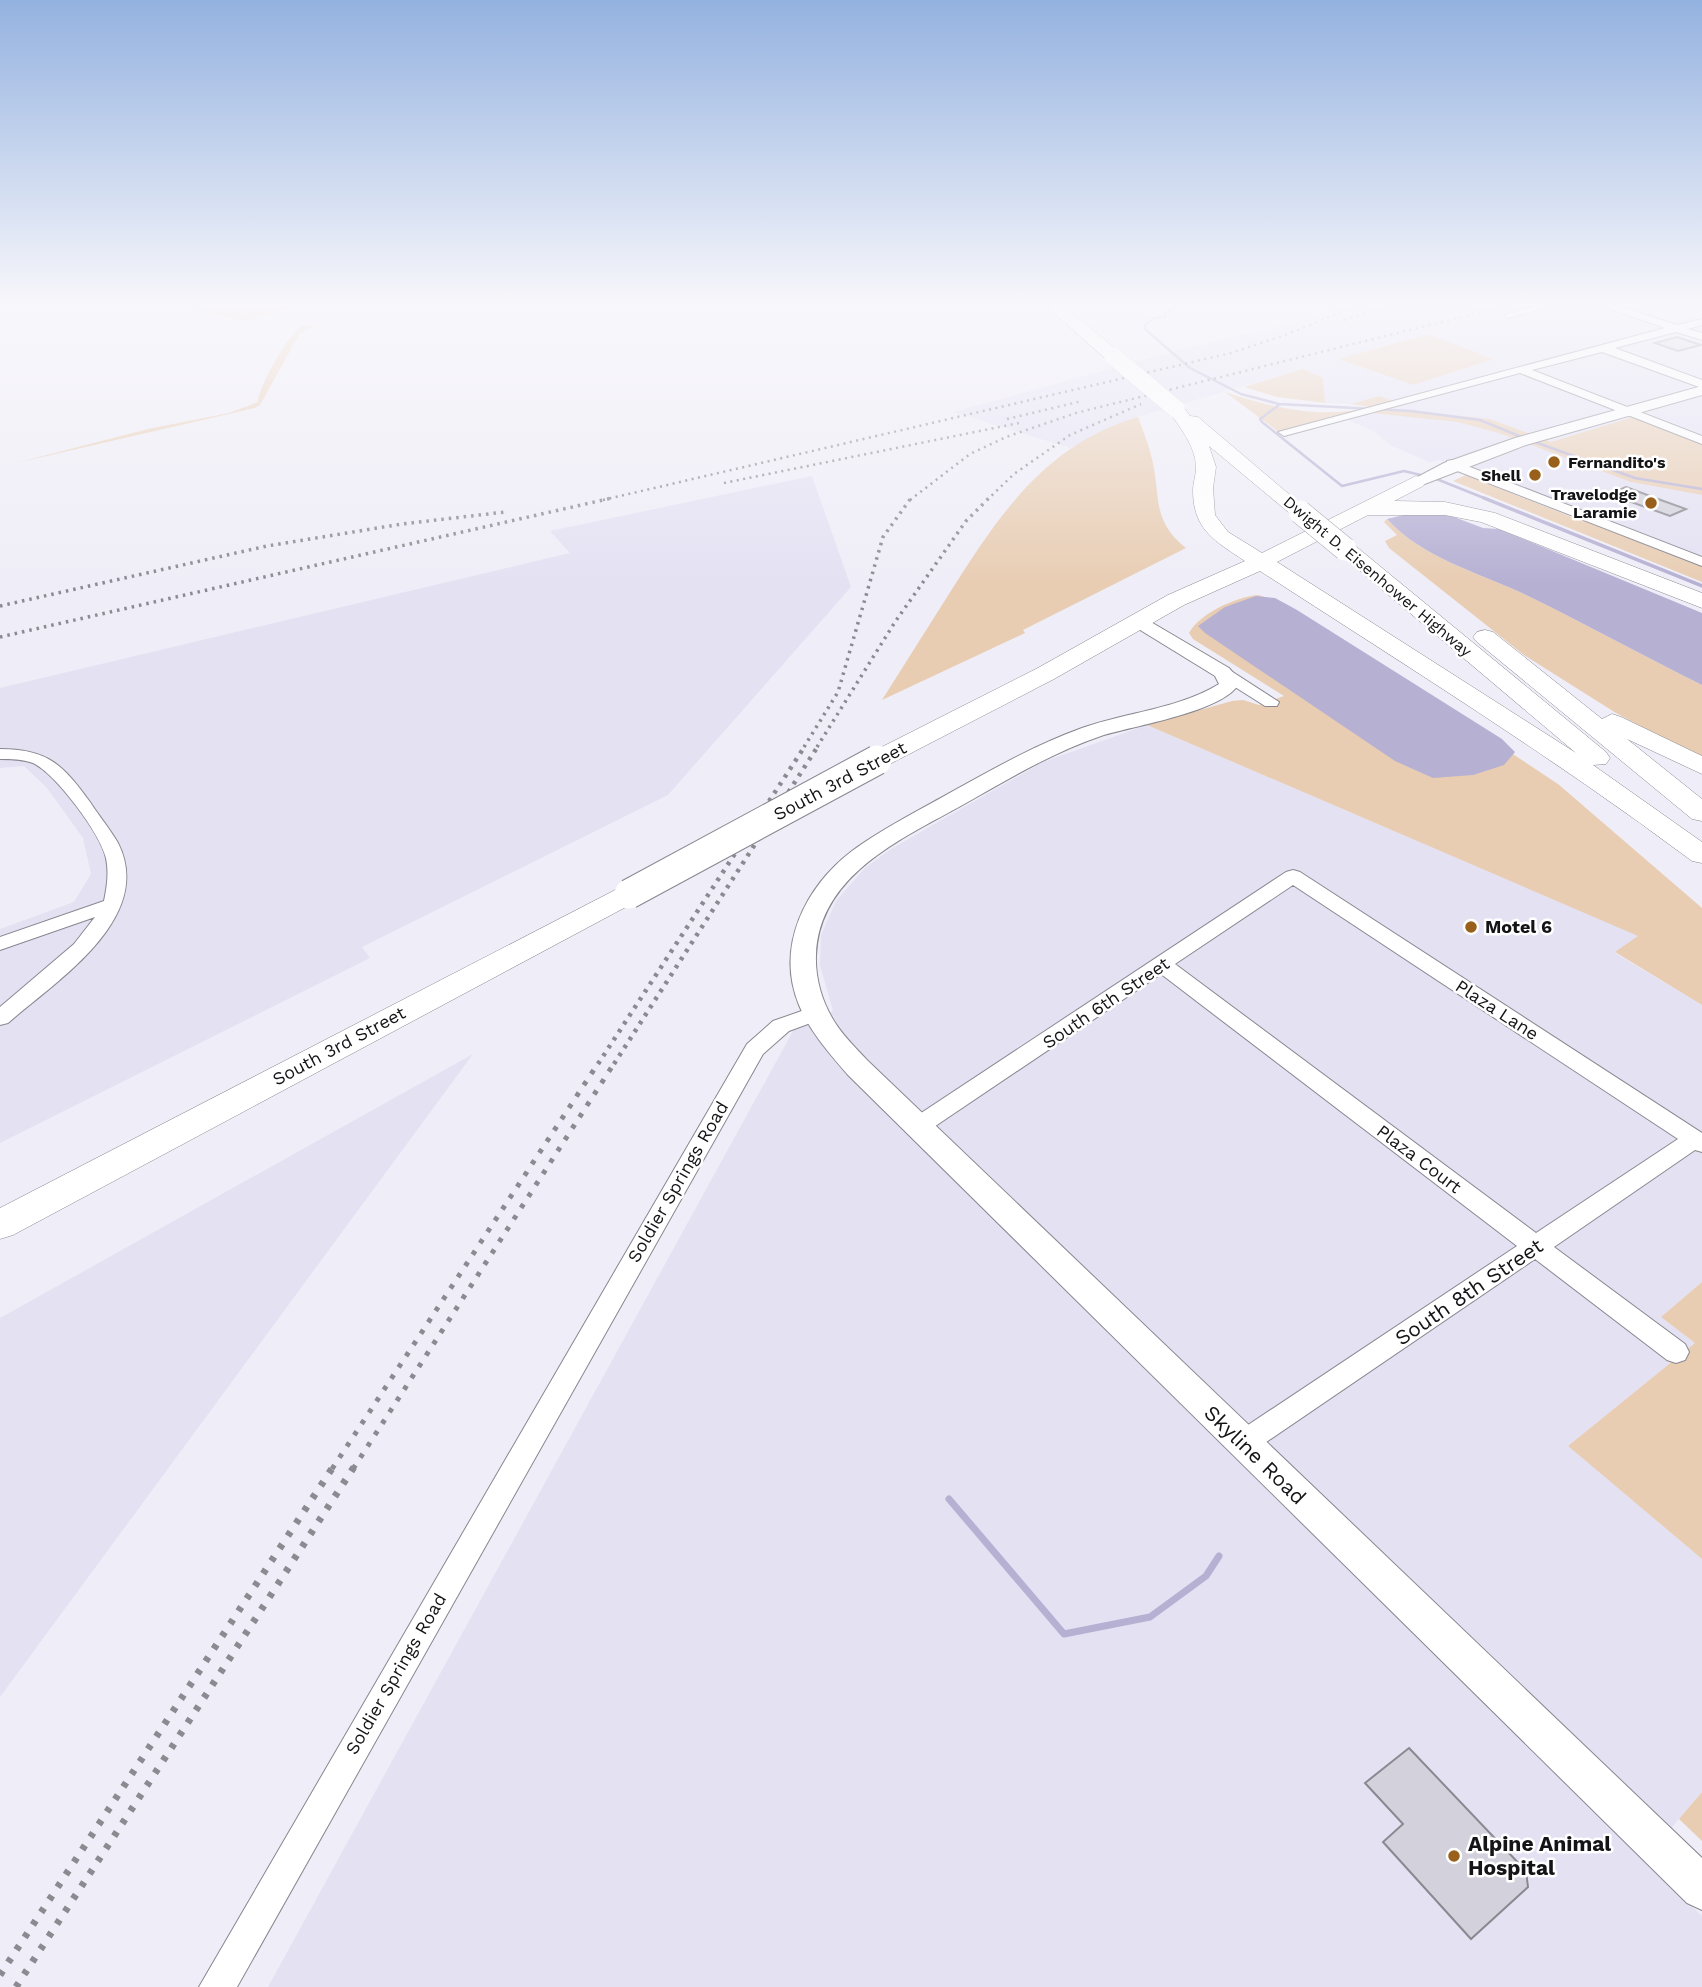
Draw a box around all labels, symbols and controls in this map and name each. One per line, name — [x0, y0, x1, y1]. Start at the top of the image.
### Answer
place label: Fernandito's — [1568, 453, 1666, 472]
marker: Fernandito's — [1546, 454, 1562, 470]
place label: Shell — [1481, 466, 1522, 485]
marker: Shell — [1527, 467, 1543, 483]
place label: Travelodge Laramie — [1551, 485, 1637, 522]
street label: Dwight D. Eisenhower Highway — [1280, 492, 1476, 661]
marker: Travelodge Laramie — [1643, 495, 1659, 511]
street label: South 3rd Street — [770, 736, 910, 824]
place label: Motel 6 — [1485, 916, 1552, 937]
marker: Motel 6 — [1463, 919, 1479, 935]
street label: South 6th Street — [1038, 952, 1173, 1053]
street label: Plaza Lane — [1452, 975, 1543, 1044]
street label: South 3rd Street — [269, 1001, 409, 1089]
street label: Soldier Springs Road — [623, 1097, 732, 1266]
street label: Plaza Court — [1373, 1120, 1466, 1198]
street label: South 8th Street — [1390, 1233, 1548, 1350]
street label: Skyline Road — [1199, 1400, 1311, 1509]
street label: Soldier Springs Road — [341, 1589, 450, 1758]
place label: Alpine Animal Hospital — [1468, 1831, 1611, 1880]
marker: Alpine Animal Hospital — [1446, 1848, 1462, 1864]

